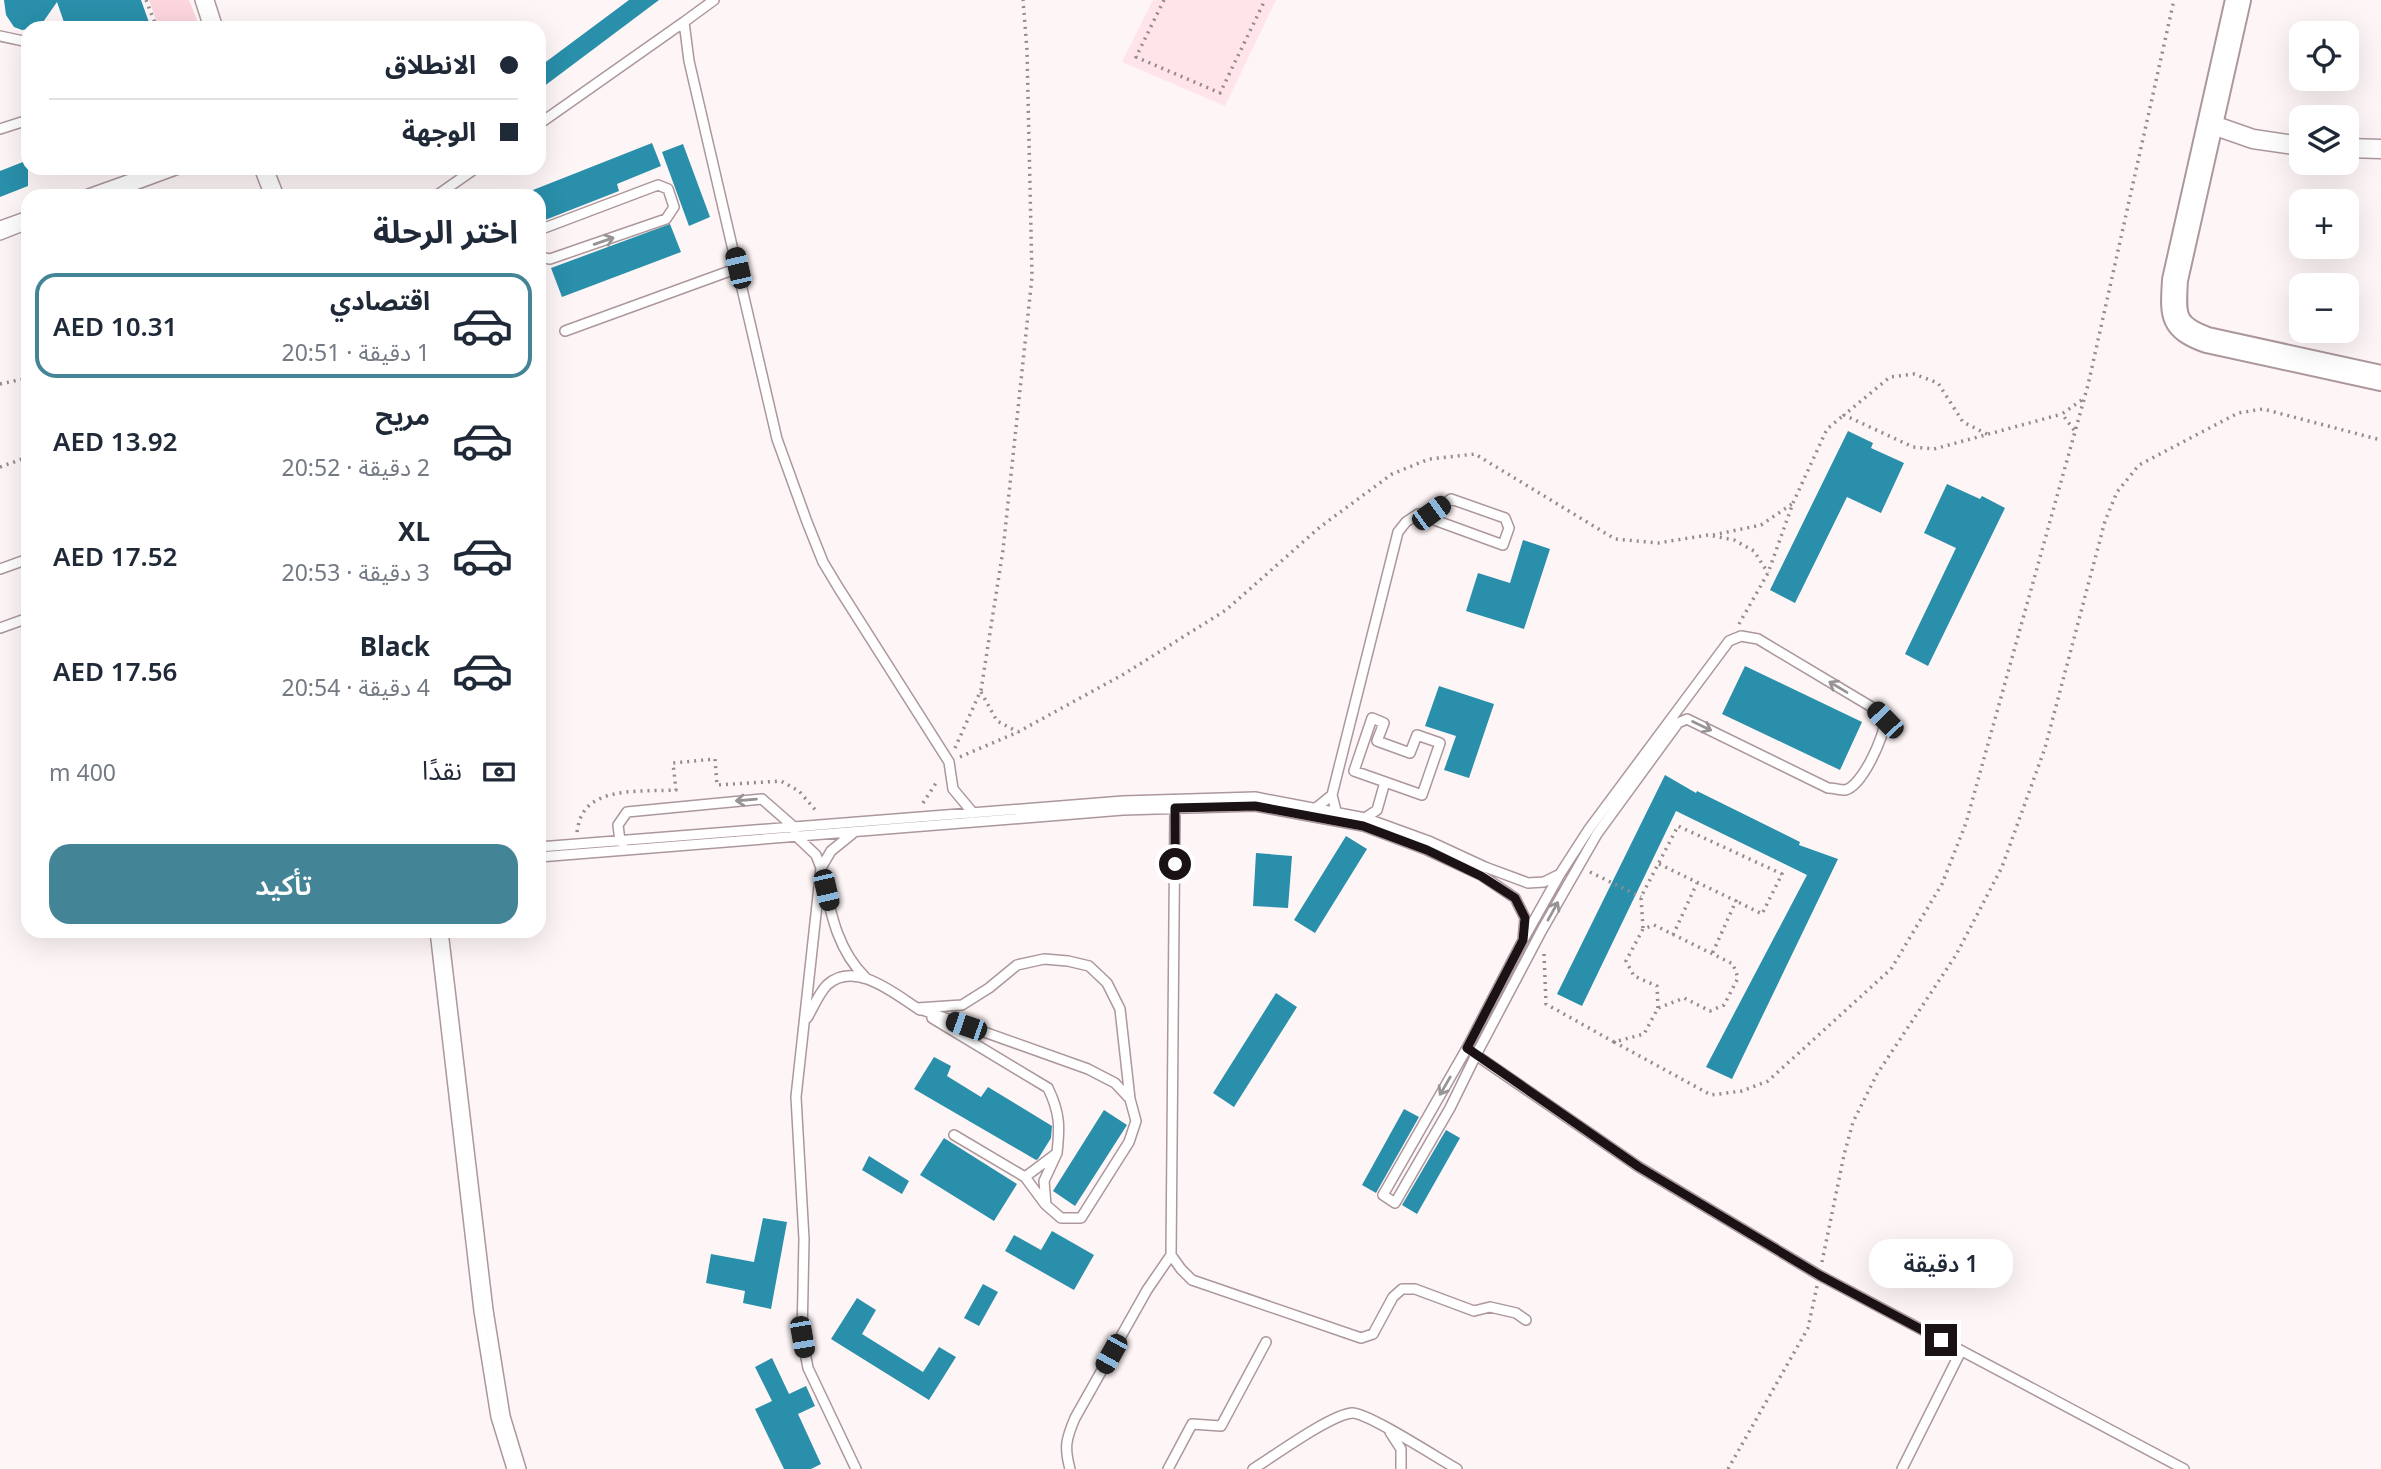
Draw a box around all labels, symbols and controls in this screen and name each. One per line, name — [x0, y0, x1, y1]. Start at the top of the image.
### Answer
map controls — [2289, 21, 2359, 343]
button: locate — [2289, 21, 2359, 91]
text: الانطلاق — [385, 46, 476, 82]
button: layers — [2289, 105, 2359, 175]
text: الوجهة — [402, 113, 476, 149]
button: + — [2289, 189, 2359, 259]
text: اختر الرحلة — [373, 209, 518, 252]
one-way arrow — [593, 234, 615, 247]
car — [724, 245, 753, 291]
button: − — [2289, 273, 2359, 343]
text: اقتصادي — [330, 282, 430, 318]
icon: car — [451, 294, 514, 357]
text: AED 10.31 — [53, 308, 177, 344]
text: 1 دقيقة · 20:51 — [282, 336, 430, 368]
text: مريح — [375, 397, 430, 433]
icon: car — [451, 409, 514, 472]
text: AED 13.92 — [53, 423, 177, 459]
text: 2 دقيقة · 20:52 — [282, 451, 430, 483]
car — [1408, 492, 1455, 534]
text: XL — [398, 513, 430, 549]
icon: car — [451, 524, 514, 587]
text: AED 17.52 — [53, 538, 177, 574]
text: 3 دقيقة · 20:53 — [282, 556, 430, 588]
text: Black — [360, 628, 430, 664]
icon: car — [451, 639, 514, 702]
text: AED 17.56 — [53, 653, 177, 689]
text: 4 دقيقة · 20:54 — [282, 671, 430, 703]
one-way arrow — [1828, 679, 1848, 693]
car — [1863, 698, 1908, 742]
one-way arrow — [1691, 720, 1712, 733]
text: نقدًا — [422, 752, 462, 788]
icon: cash — [480, 753, 518, 791]
text: 400 m — [49, 756, 116, 788]
one-way arrow — [735, 794, 758, 807]
button: تأكيد — [49, 844, 518, 924]
route start — [1159, 848, 1191, 880]
car — [812, 867, 841, 913]
one-way arrow — [1547, 901, 1560, 922]
car — [943, 1009, 990, 1043]
one-way arrow — [1438, 1076, 1452, 1096]
callout: 1 دقيقة — [1869, 1238, 2013, 1288]
text: 1 دقيقة — [1904, 1247, 1978, 1279]
car — [789, 1314, 816, 1360]
route end — [1925, 1324, 1957, 1356]
car — [1092, 1331, 1131, 1377]

